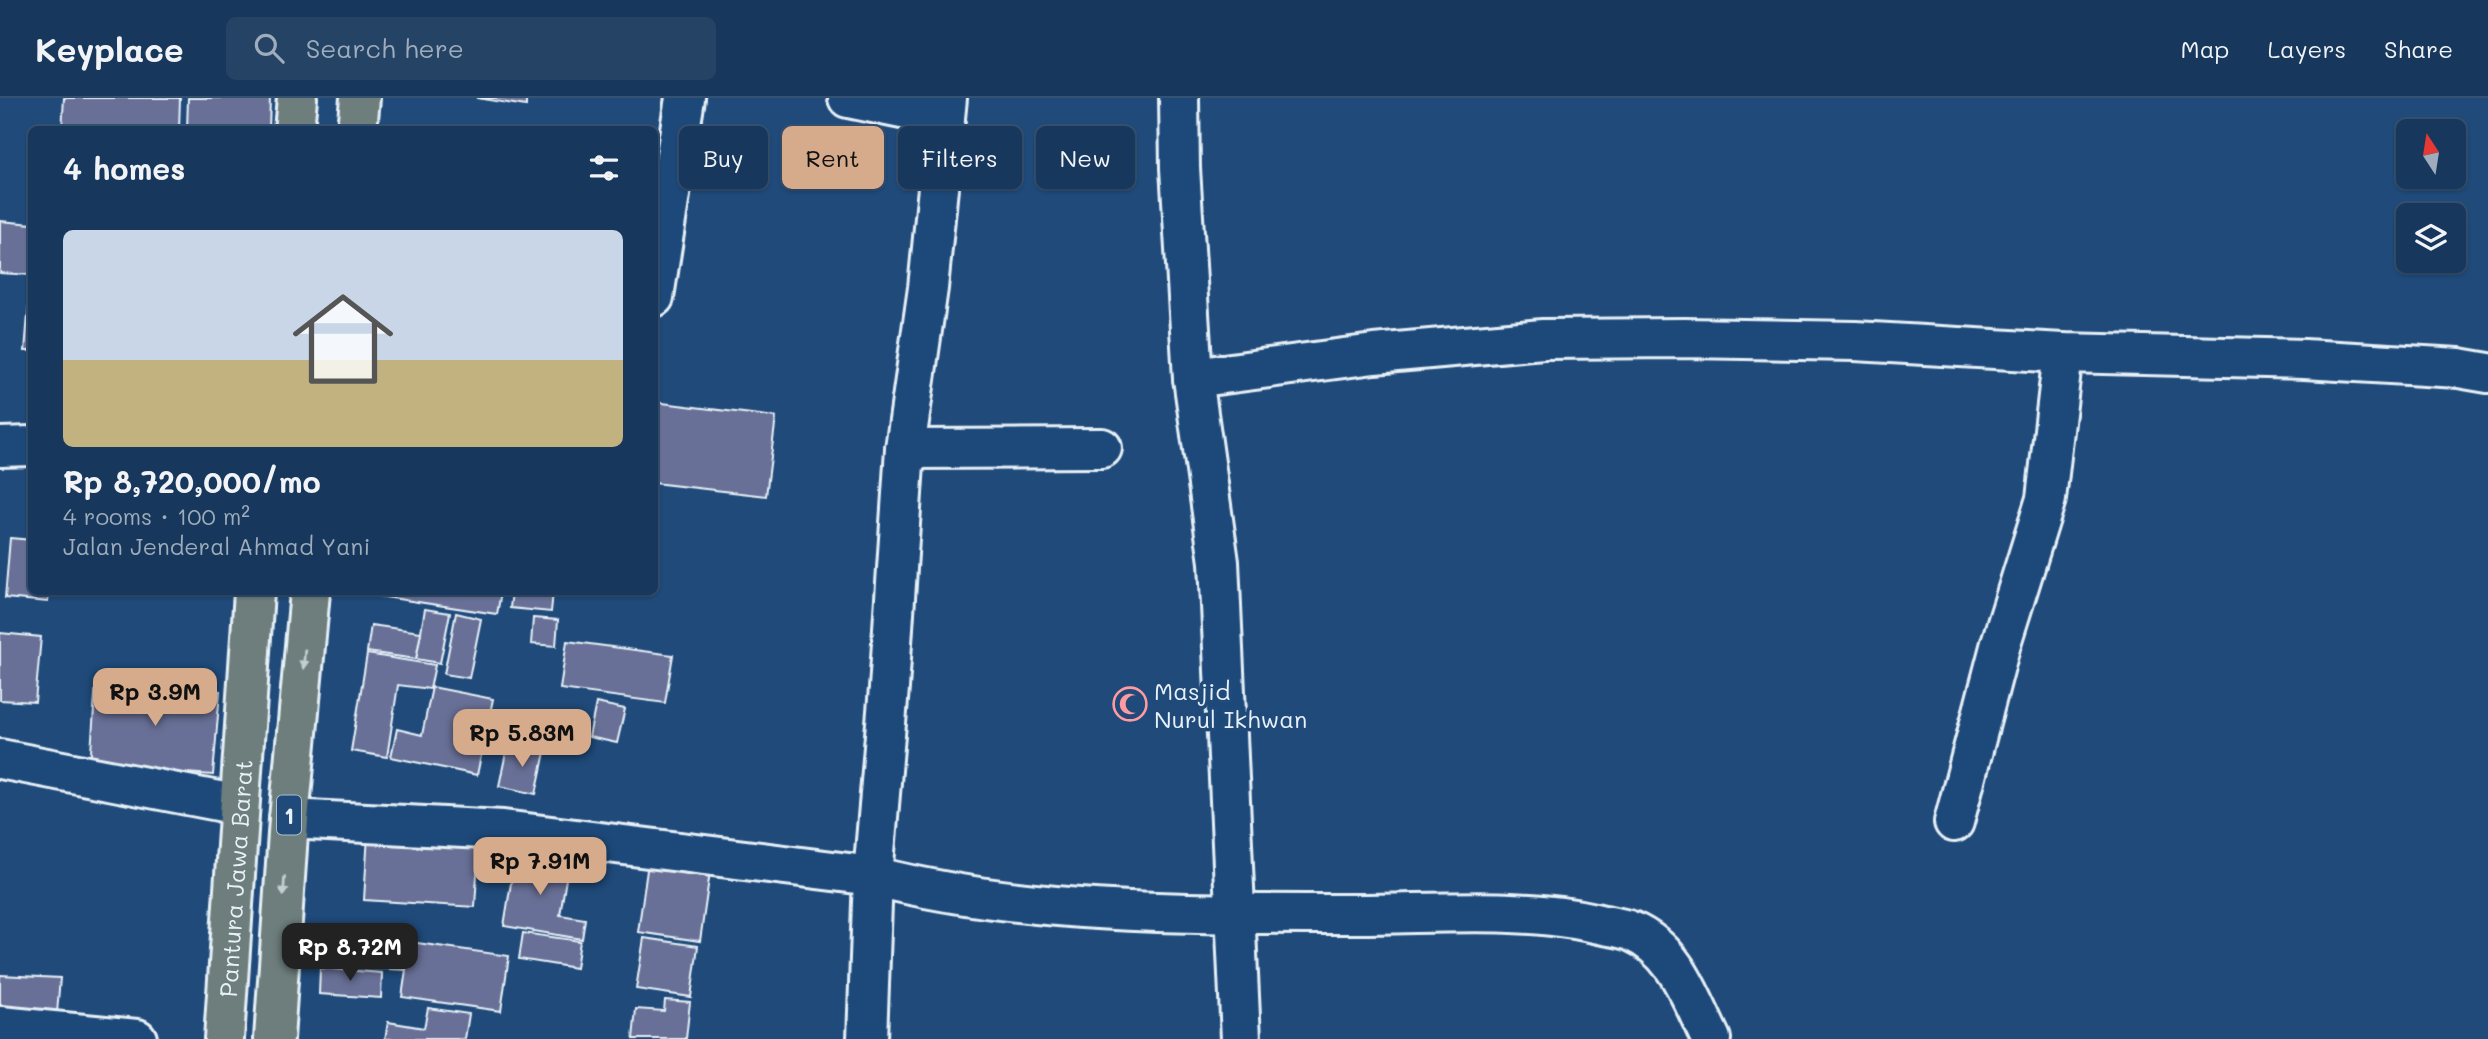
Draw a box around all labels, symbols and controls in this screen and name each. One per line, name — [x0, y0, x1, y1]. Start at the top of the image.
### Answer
search box — [226, 17, 716, 80]
text: Keyplace — [35, 27, 184, 70]
icon: search — [250, 29, 288, 67]
text: Search here — [306, 31, 464, 65]
text: Map — [2181, 33, 2229, 64]
text: Layers — [2267, 33, 2346, 64]
text: Share — [2384, 33, 2453, 64]
north arrow — [2396, 119, 2466, 189]
map controls — [2396, 119, 2466, 273]
chip: Buy — [679, 126, 768, 189]
chip: Rent — [782, 126, 884, 189]
chip: Filters — [898, 126, 1022, 189]
chip: New — [1036, 126, 1135, 189]
text: 4 homes — [63, 148, 185, 188]
icon: filters — [585, 149, 623, 187]
button: layers — [2396, 203, 2466, 273]
icon: home — [280, 276, 406, 402]
text: Rp 8,720,000/mo — [63, 461, 321, 501]
text: 4 rooms · 100 m² — [63, 501, 250, 531]
text: Jalan Jenderal Ahmad Yani — [63, 531, 370, 561]
one-way arrow — [298, 649, 309, 671]
pin: Rp 3.9M — [90, 668, 220, 728]
place label: Masjid Nurul Ikhwan — [1154, 675, 1307, 734]
text: Rp 3.9M — [109, 676, 201, 706]
mosque icon: Masjid Nurul Ikhwan — [1111, 685, 1149, 723]
pin: Rp 5.83M — [450, 710, 594, 769]
text: Rp 5.83M — [469, 717, 575, 747]
street label: Pantura Jawa Barat — [211, 759, 258, 998]
road number: 1 — [277, 796, 301, 834]
pin: Rp 7.91M — [468, 838, 612, 897]
text: Rp 7.91M — [489, 845, 591, 875]
one-way arrow — [278, 875, 289, 897]
pin: Rp 8.72M — [278, 924, 422, 983]
text: Rp 8.72M — [298, 931, 402, 961]

